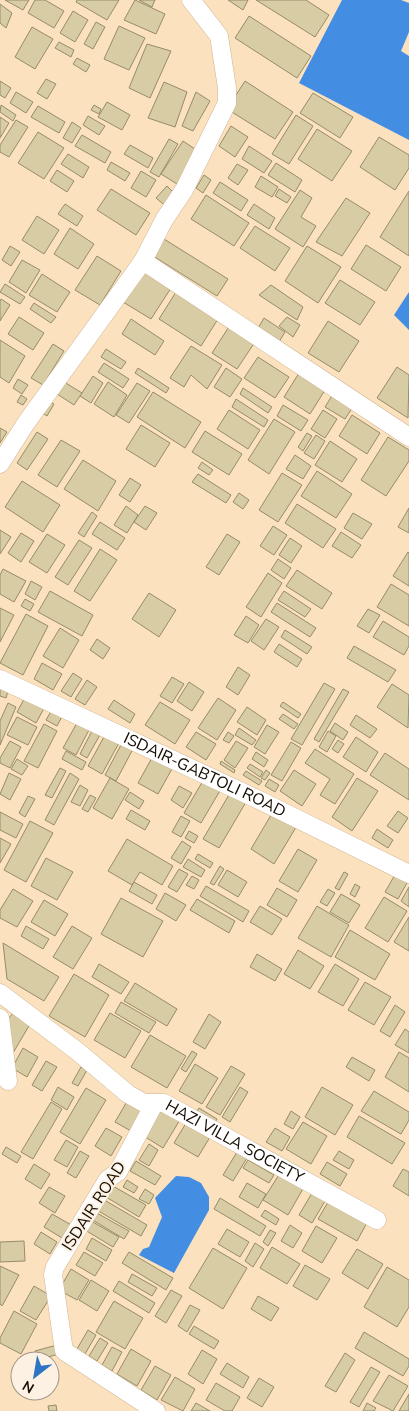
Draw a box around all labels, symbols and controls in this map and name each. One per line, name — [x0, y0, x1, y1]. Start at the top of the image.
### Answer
street label: ISDAIR-GABTOLI ROAD — [120, 727, 290, 823]
street label: HAZI VILLA SOCIETY — [161, 1095, 308, 1189]
street label: ISDAIR ROAD — [57, 1157, 131, 1255]
north arrow — [10, 1351, 60, 1401]
text: N — [19, 1376, 38, 1398]

